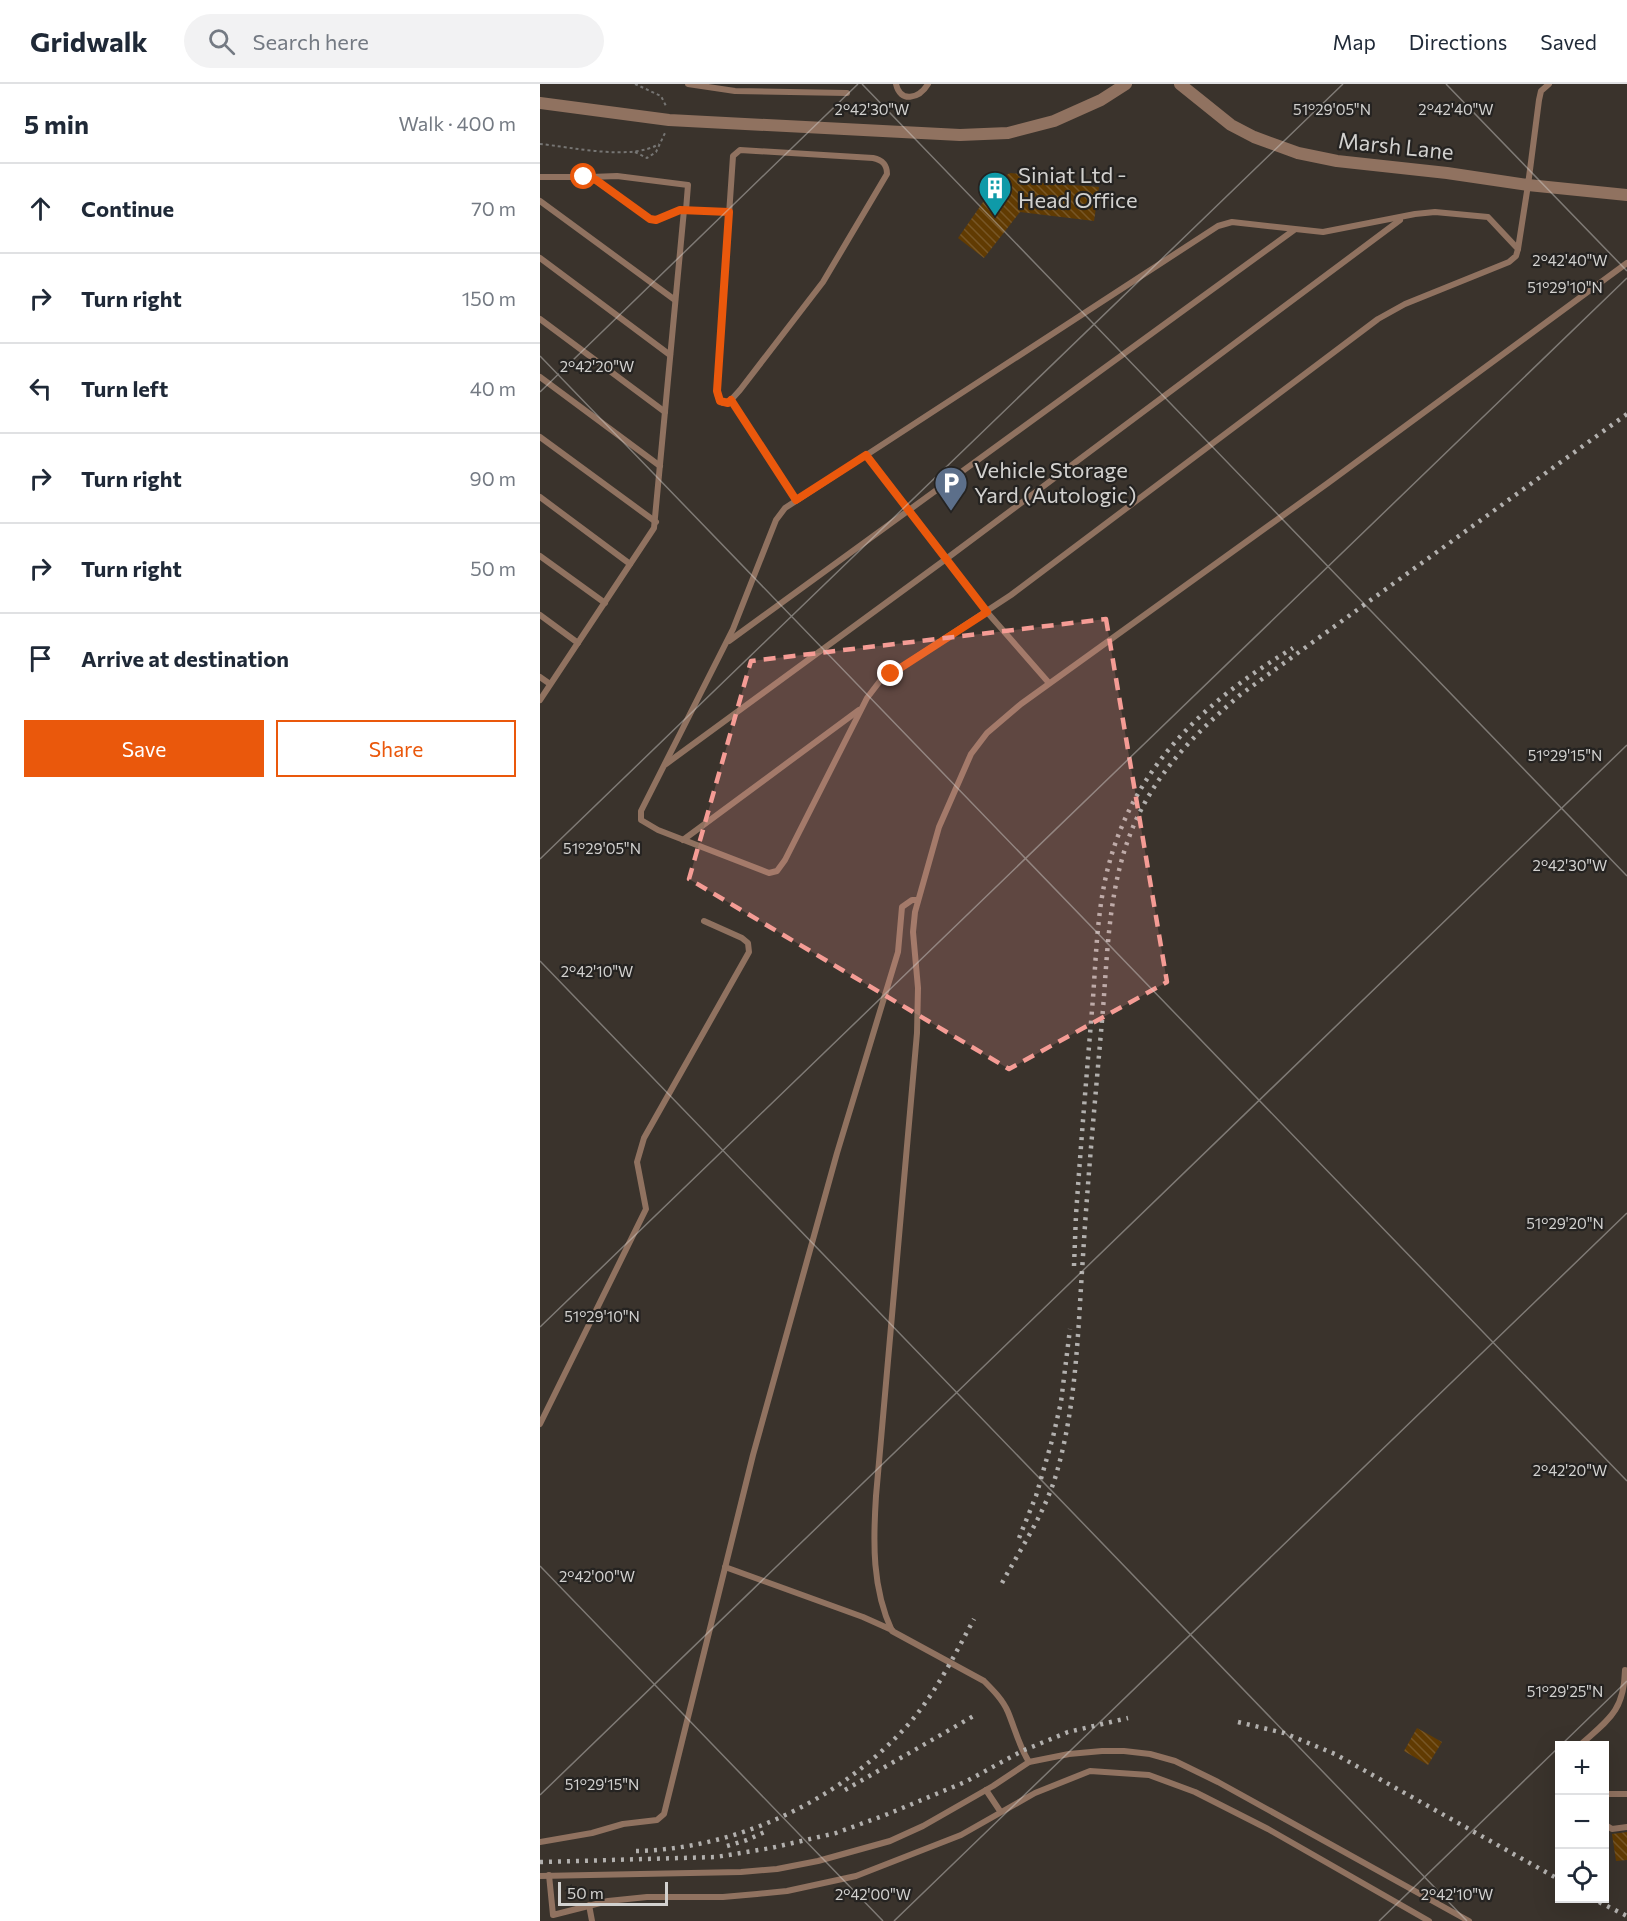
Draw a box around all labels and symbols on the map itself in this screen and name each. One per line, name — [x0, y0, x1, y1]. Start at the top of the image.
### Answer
text: 2°42'30"W — [835, 100, 909, 118]
text: 51°29'05"N — [1293, 100, 1371, 118]
text: 2°42'40"W — [1418, 100, 1494, 118]
street label: Marsh Lane — [1337, 126, 1455, 165]
place label: Siniat Ltd - Head Office — [1018, 161, 1138, 213]
route start — [570, 163, 596, 189]
building icon: Siniat Ltd - Head Office — [977, 170, 1013, 217]
text: 2°42'40"W — [1532, 251, 1608, 269]
text: 51°29'10"N — [1527, 278, 1603, 296]
text: 2°42'20"W — [560, 357, 634, 375]
place label: Vehicle Storage Yard (Autologic) — [974, 456, 1136, 508]
parking icon: Vehicle Storage Yard (Autologic) — [933, 465, 969, 512]
route end — [877, 660, 903, 686]
text: 51°29'15"N — [1528, 746, 1602, 764]
text: 51°29'05"N — [563, 839, 641, 857]
text: 2°42'30"W — [1533, 856, 1607, 874]
text: 2°42'10"W — [561, 962, 633, 980]
text: 51°29'20"N — [1526, 1214, 1604, 1232]
text: 51°29'10"N — [564, 1307, 640, 1325]
text: 2°42'20"W — [1533, 1461, 1607, 1479]
text: 2°42'00"W — [559, 1567, 635, 1585]
text: 51°29'25"N — [1527, 1682, 1603, 1700]
text: 51°29'15"N — [565, 1775, 639, 1793]
scale bar — [558, 1879, 668, 1906]
text: 2°42'00"W — [835, 1885, 911, 1903]
text: 2°42'10"W — [1421, 1885, 1493, 1903]

